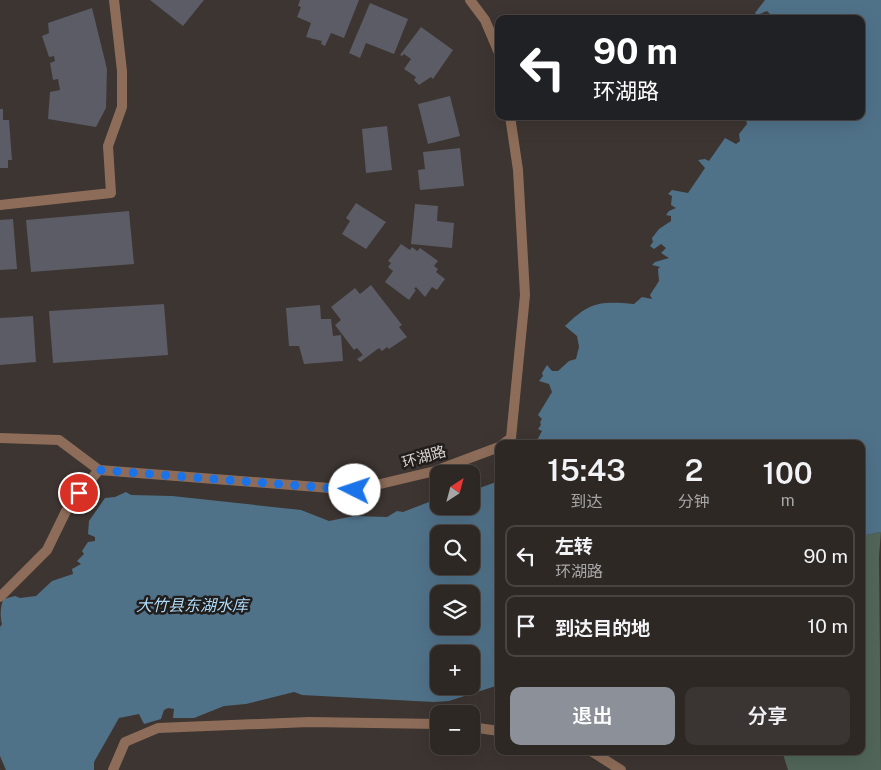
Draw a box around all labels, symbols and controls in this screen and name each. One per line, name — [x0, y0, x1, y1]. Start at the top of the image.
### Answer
text: 90 m — [593, 31, 678, 72]
icon: left — [510, 35, 575, 100]
text: 环湖路 — [593, 78, 659, 104]
street label: 环湖路 — [400, 442, 448, 471]
text: 15:43 — [547, 452, 626, 488]
text: 2 — [685, 452, 703, 488]
text: 100 — [762, 455, 813, 491]
position arrow — [328, 463, 380, 515]
north arrow — [430, 465, 480, 515]
map controls — [430, 465, 480, 755]
pin — [58, 472, 100, 514]
icon: arrive — [65, 479, 93, 507]
text: m — [781, 491, 794, 510]
text: 到达 — [571, 492, 603, 511]
text: 分钟 — [678, 492, 710, 511]
button: search — [430, 525, 480, 575]
text: 左转 — [555, 535, 593, 557]
icon: left — [512, 542, 540, 570]
text: 90 m — [804, 545, 848, 567]
text: 环湖路 — [555, 562, 603, 581]
button: layers — [430, 585, 480, 635]
water label: 大竹县东湖水库 — [136, 596, 251, 615]
icon: arrive — [512, 612, 540, 640]
text: 10 m — [808, 615, 848, 637]
text: 到达目的地 — [555, 617, 650, 639]
button: + — [430, 645, 480, 695]
button: 退出 — [510, 687, 675, 745]
button: 分享 — [685, 687, 850, 745]
button: − — [430, 705, 480, 755]

